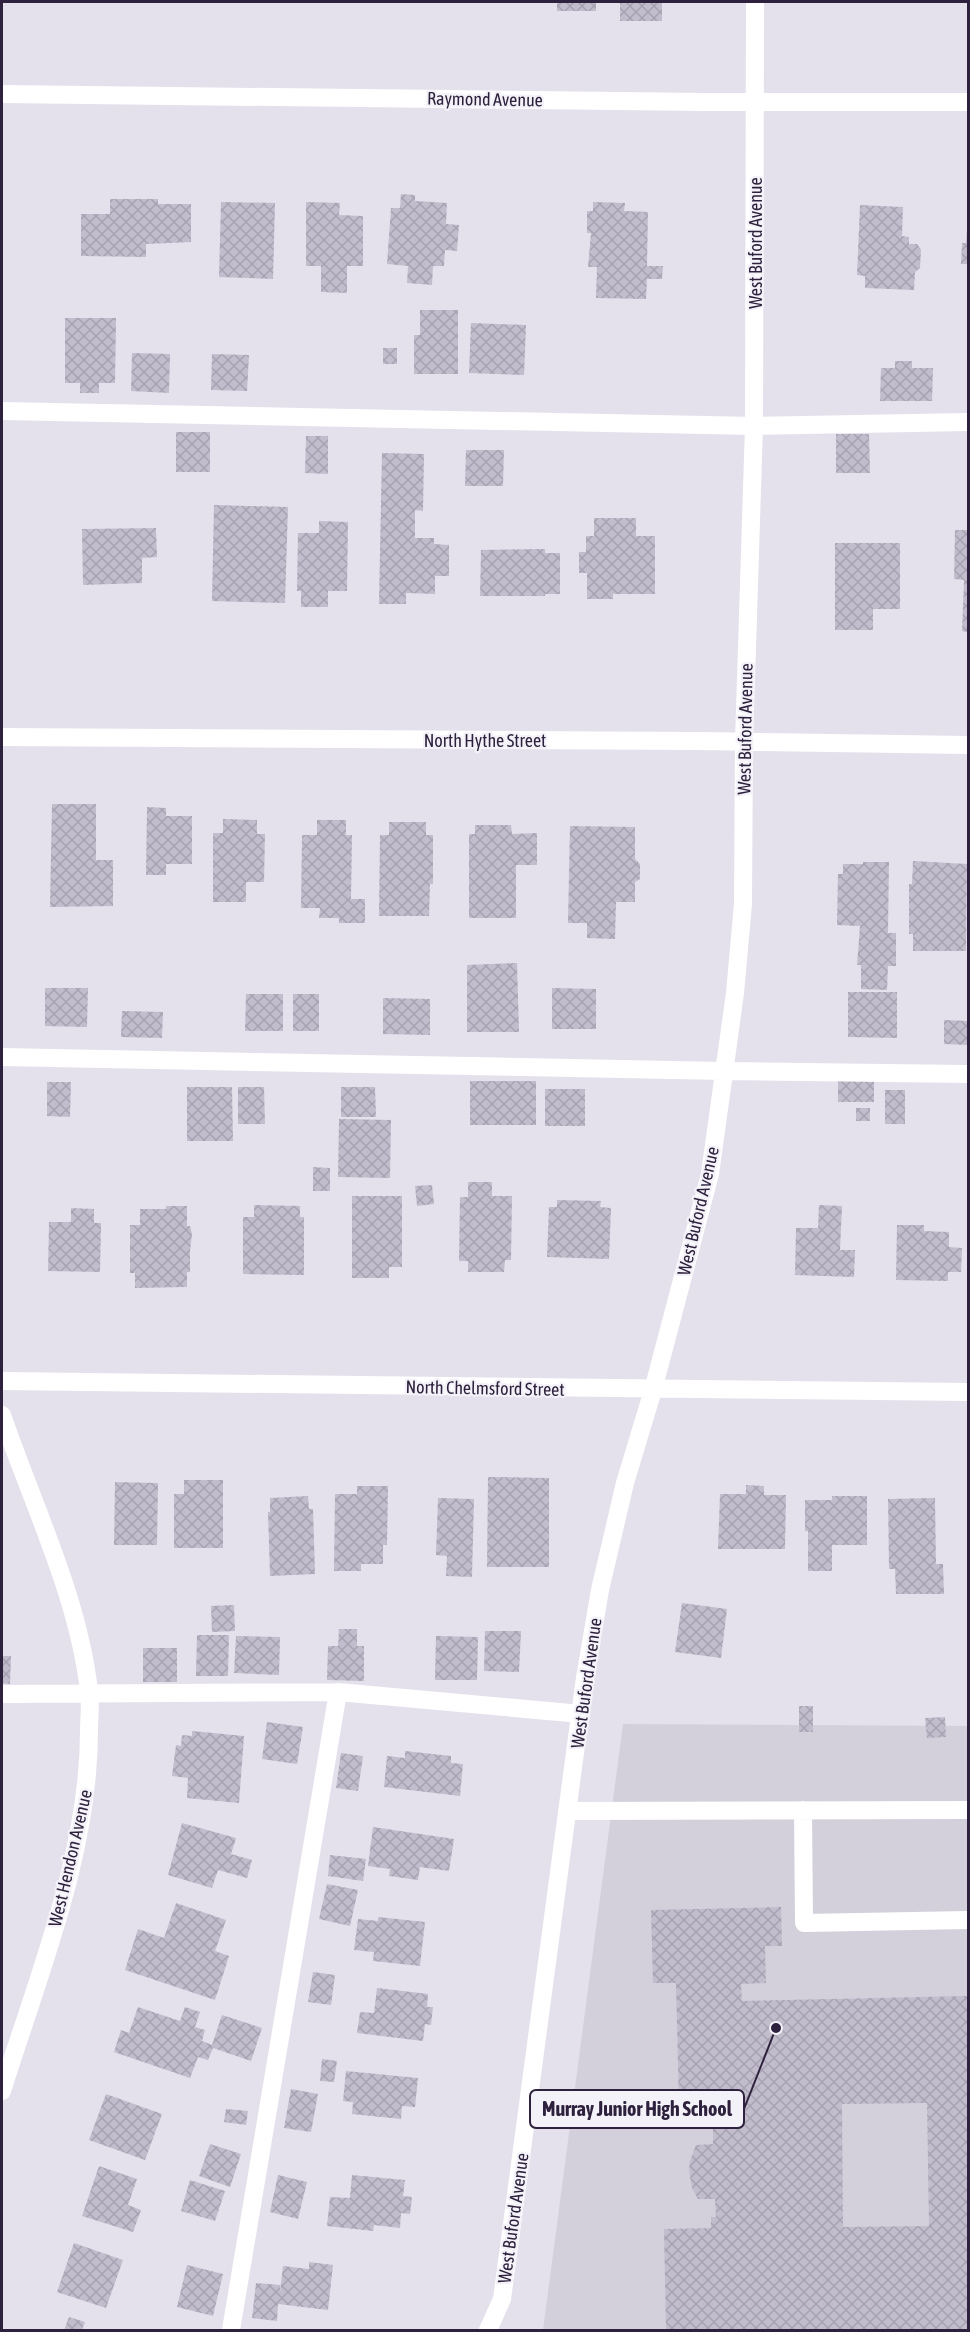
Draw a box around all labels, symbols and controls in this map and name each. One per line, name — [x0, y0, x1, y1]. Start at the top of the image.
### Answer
street label: Raymond Avenue — [427, 87, 543, 111]
street label: West Buford Avenue — [745, 177, 766, 309]
street label: West Buford Avenue — [733, 663, 757, 795]
street label: North Hythe Street — [424, 730, 546, 751]
street label: West Buford Avenue — [673, 1145, 723, 1277]
street label: North Chelmsford Street — [405, 1376, 565, 1400]
street label: West Buford Avenue — [566, 1616, 606, 1750]
street label: West Hendon Avenue — [44, 1787, 96, 1929]
callout: Murray Junior High School — [530, 2090, 744, 2128]
text: Murray Junior High School — [542, 2097, 733, 2120]
street label: West Buford Avenue — [493, 2151, 533, 2285]

